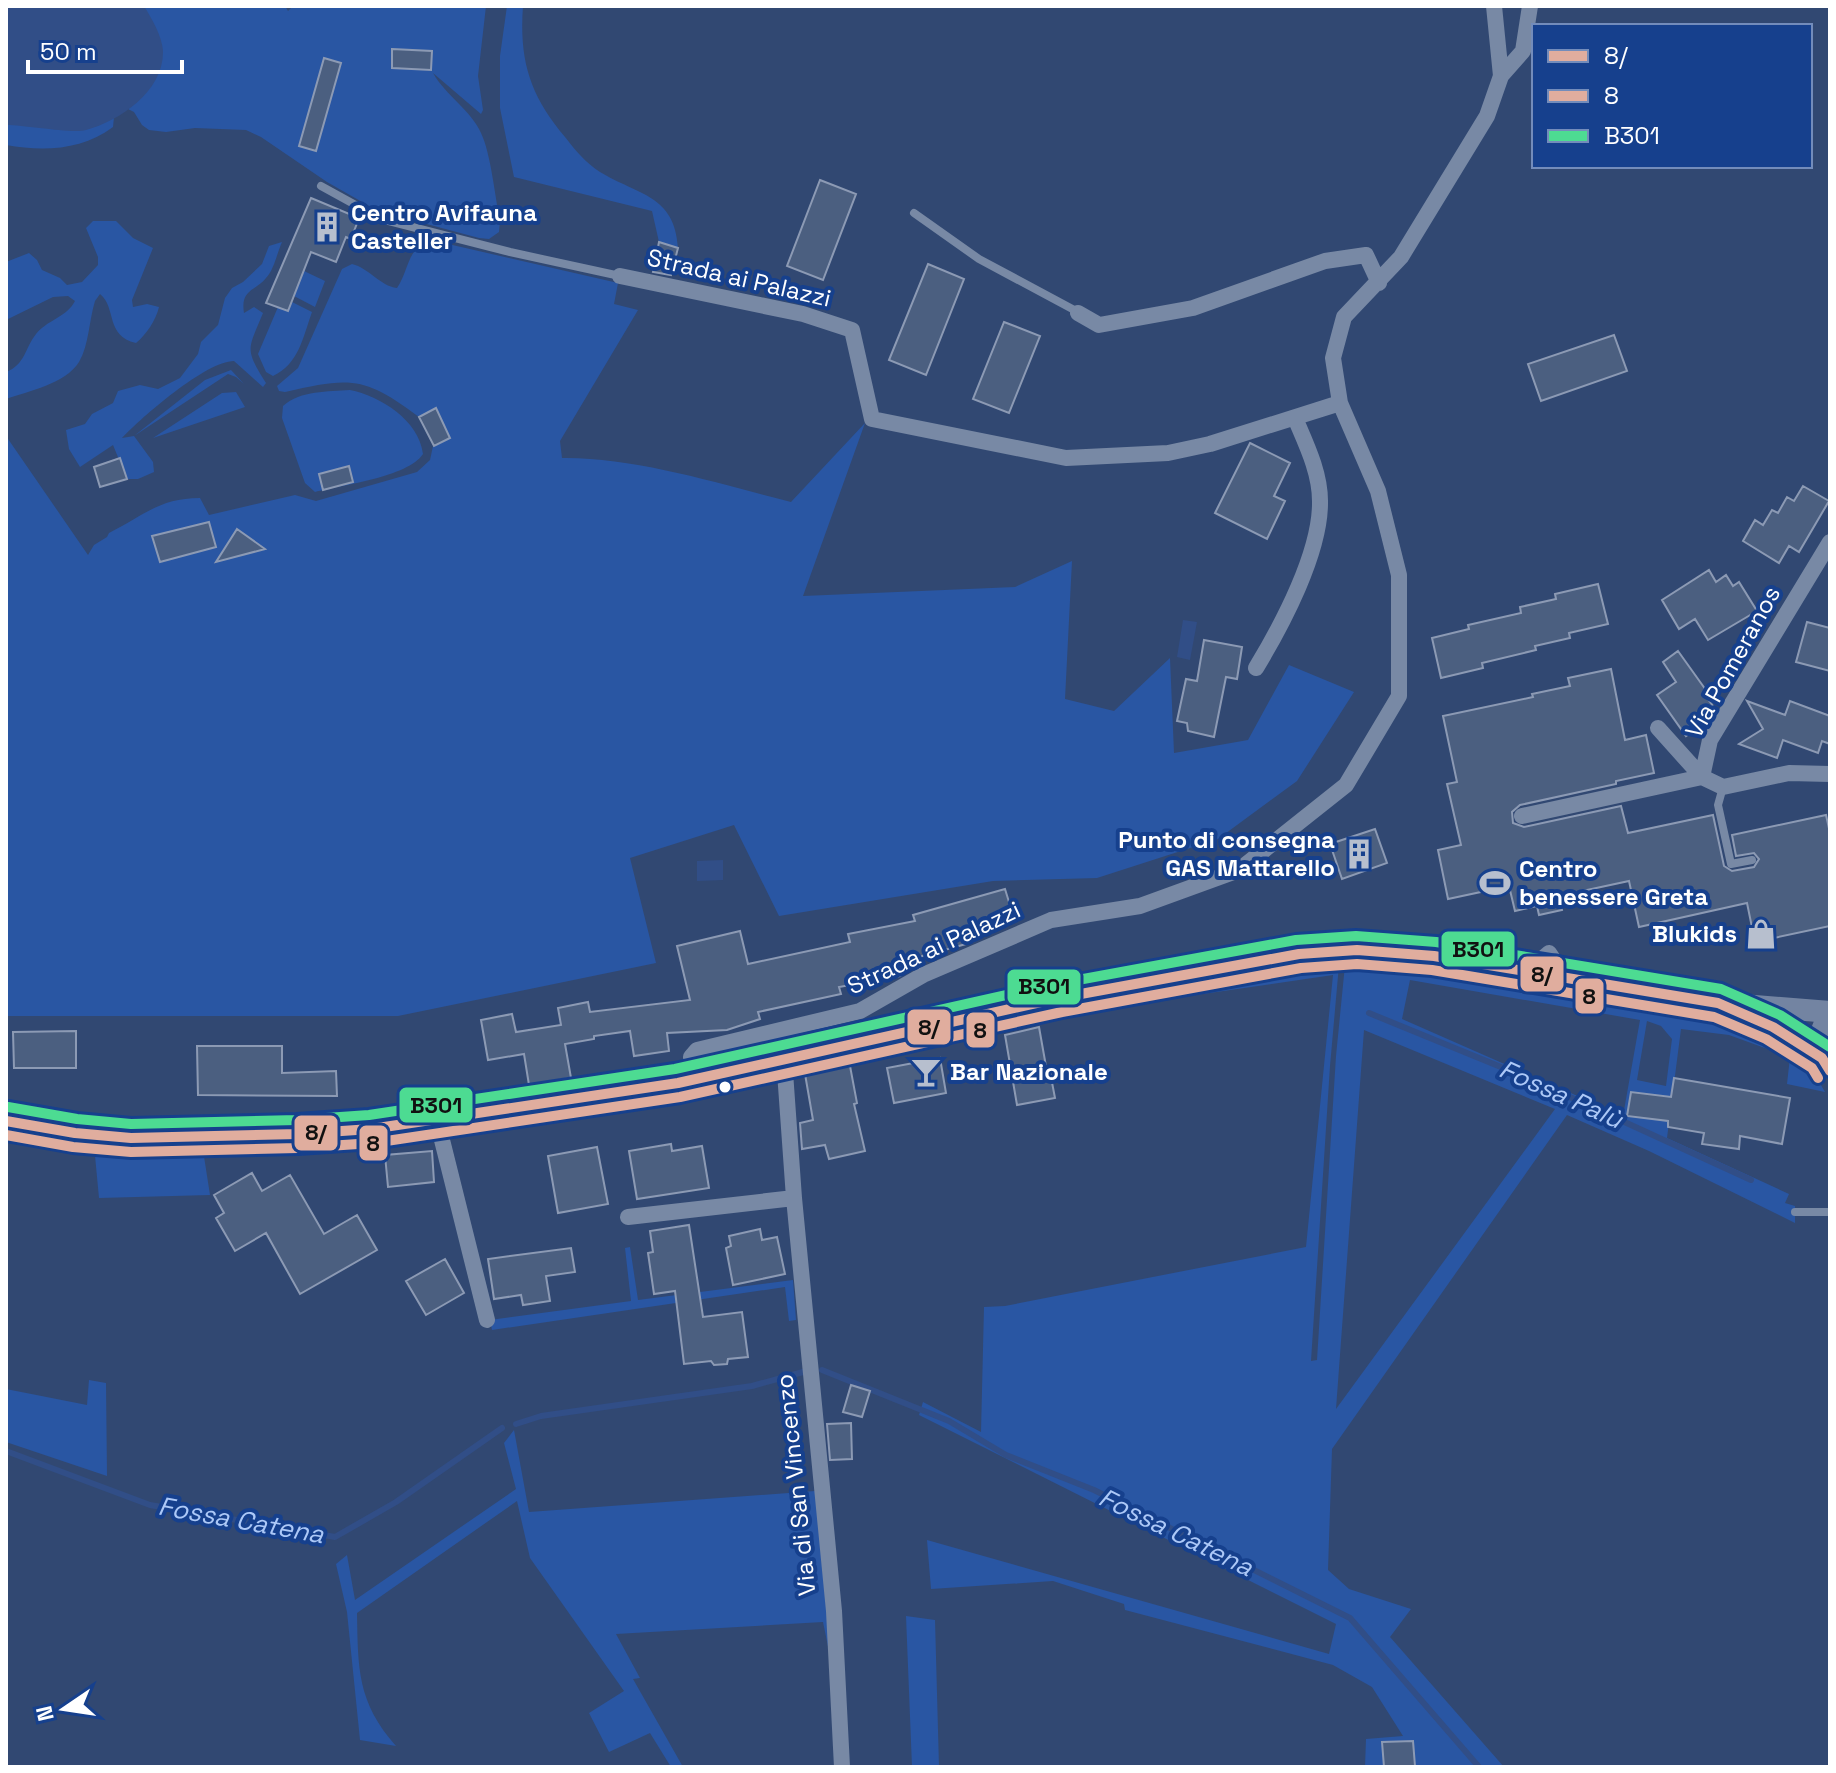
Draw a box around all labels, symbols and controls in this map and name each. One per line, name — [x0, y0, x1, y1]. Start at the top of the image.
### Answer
scale bar — [28, 24, 182, 74]
legend — [1532, 24, 1812, 168]
text: 50 m — [40, 36, 97, 67]
text: 8/ — [1604, 40, 1628, 71]
text: 8 — [1604, 80, 1619, 111]
text: B301 — [1604, 120, 1660, 151]
place label: Centro Avifauna Casteller — [351, 197, 537, 256]
building icon: Centro Avifauna Casteller — [310, 210, 344, 244]
street label: Strada ai Palazzi — [644, 241, 834, 314]
street label: Via Pomeranos — [1678, 580, 1787, 743]
place label: Punto di consegna GAS Mattarello — [1118, 824, 1335, 883]
building icon: Punto di consegna GAS Mattarello — [1342, 837, 1376, 871]
place label: Centro benessere Greta — [1519, 853, 1708, 912]
sports icon: Centro benessere Greta — [1478, 866, 1512, 900]
street label: Strada ai Palazzi — [842, 894, 1025, 1001]
shop icon: Blukids — [1744, 917, 1778, 951]
place label: Blukids — [1652, 918, 1737, 949]
line badge: B301 — [1440, 930, 1516, 968]
text: B301 — [1452, 935, 1504, 963]
line badge: 8/ — [1519, 955, 1565, 993]
text: 8/ — [1531, 960, 1553, 988]
line badge: B301 — [1006, 968, 1082, 1006]
text: B301 — [1018, 972, 1070, 1000]
line badge: 8 — [1574, 977, 1605, 1015]
text: 8 — [1582, 982, 1596, 1010]
line badge: 8/ — [906, 1008, 952, 1046]
line badge: 8 — [965, 1011, 996, 1049]
text: 8/ — [918, 1013, 940, 1041]
text: 8 — [973, 1016, 987, 1044]
water label: Fossa Palù — [1494, 1052, 1629, 1137]
bar icon: Bar Nazionale — [909, 1055, 943, 1089]
place label: Bar Nazionale — [950, 1056, 1108, 1087]
unlabelled marker — [717, 1079, 733, 1095]
line badge: B301 — [398, 1086, 474, 1124]
text: B301 — [410, 1091, 462, 1119]
line badge: 8/ — [293, 1114, 339, 1152]
text: 8/ — [305, 1118, 327, 1146]
line badge: 8 — [358, 1124, 389, 1162]
text: 8 — [366, 1129, 380, 1157]
street label: Via di San Vincenzo — [768, 1373, 823, 1597]
water label: Fossa Catena — [1093, 1480, 1260, 1584]
water label: Fossa Catena — [156, 1489, 327, 1551]
north arrow — [24, 1669, 104, 1749]
text: N — [29, 1703, 60, 1724]

